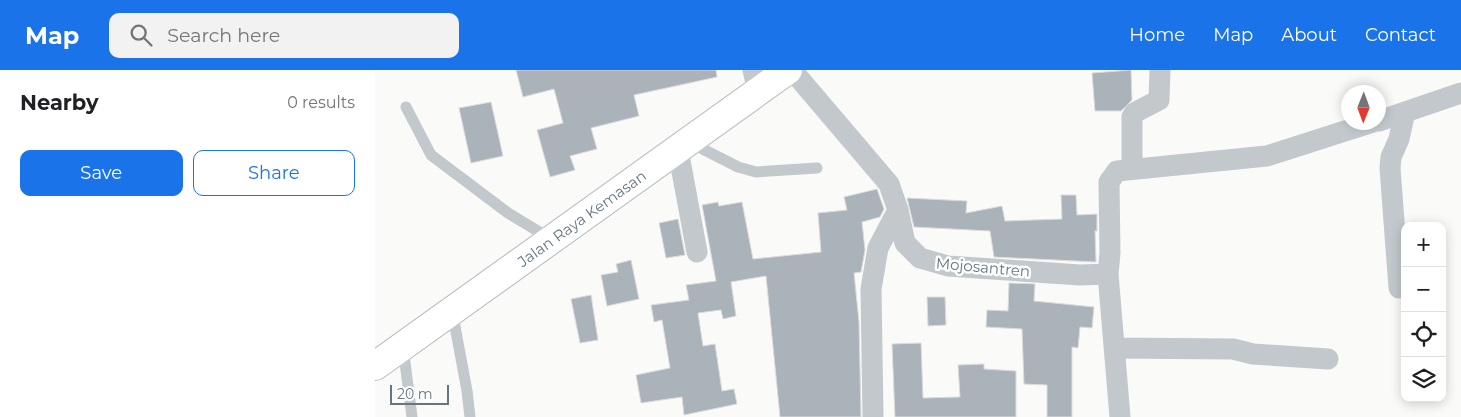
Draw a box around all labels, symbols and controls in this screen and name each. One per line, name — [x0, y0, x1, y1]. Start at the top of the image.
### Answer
search box — [109, 13, 459, 58]
text: Map — [25, 21, 79, 50]
icon: search — [127, 21, 155, 49]
text: Search here — [167, 24, 280, 47]
text: Home — [1129, 24, 1185, 46]
text: Map — [1213, 24, 1253, 46]
text: About — [1281, 24, 1337, 46]
text: Contact — [1365, 24, 1436, 46]
north arrow — [1341, 85, 1386, 130]
text: Nearby — [20, 90, 99, 115]
text: 0 results — [287, 93, 355, 112]
button: Save — [20, 150, 183, 196]
button: Share — [193, 150, 355, 196]
street label: Jalan Raya Kemasan — [513, 166, 650, 271]
map controls — [1401, 222, 1446, 402]
button: + — [1401, 222, 1446, 267]
street label: Mojosantren — [935, 253, 1031, 281]
button: − — [1401, 267, 1446, 312]
button: locate — [1401, 312, 1446, 357]
button: layers — [1401, 357, 1446, 402]
scale bar — [390, 382, 449, 405]
text: 20 m — [397, 385, 433, 403]

